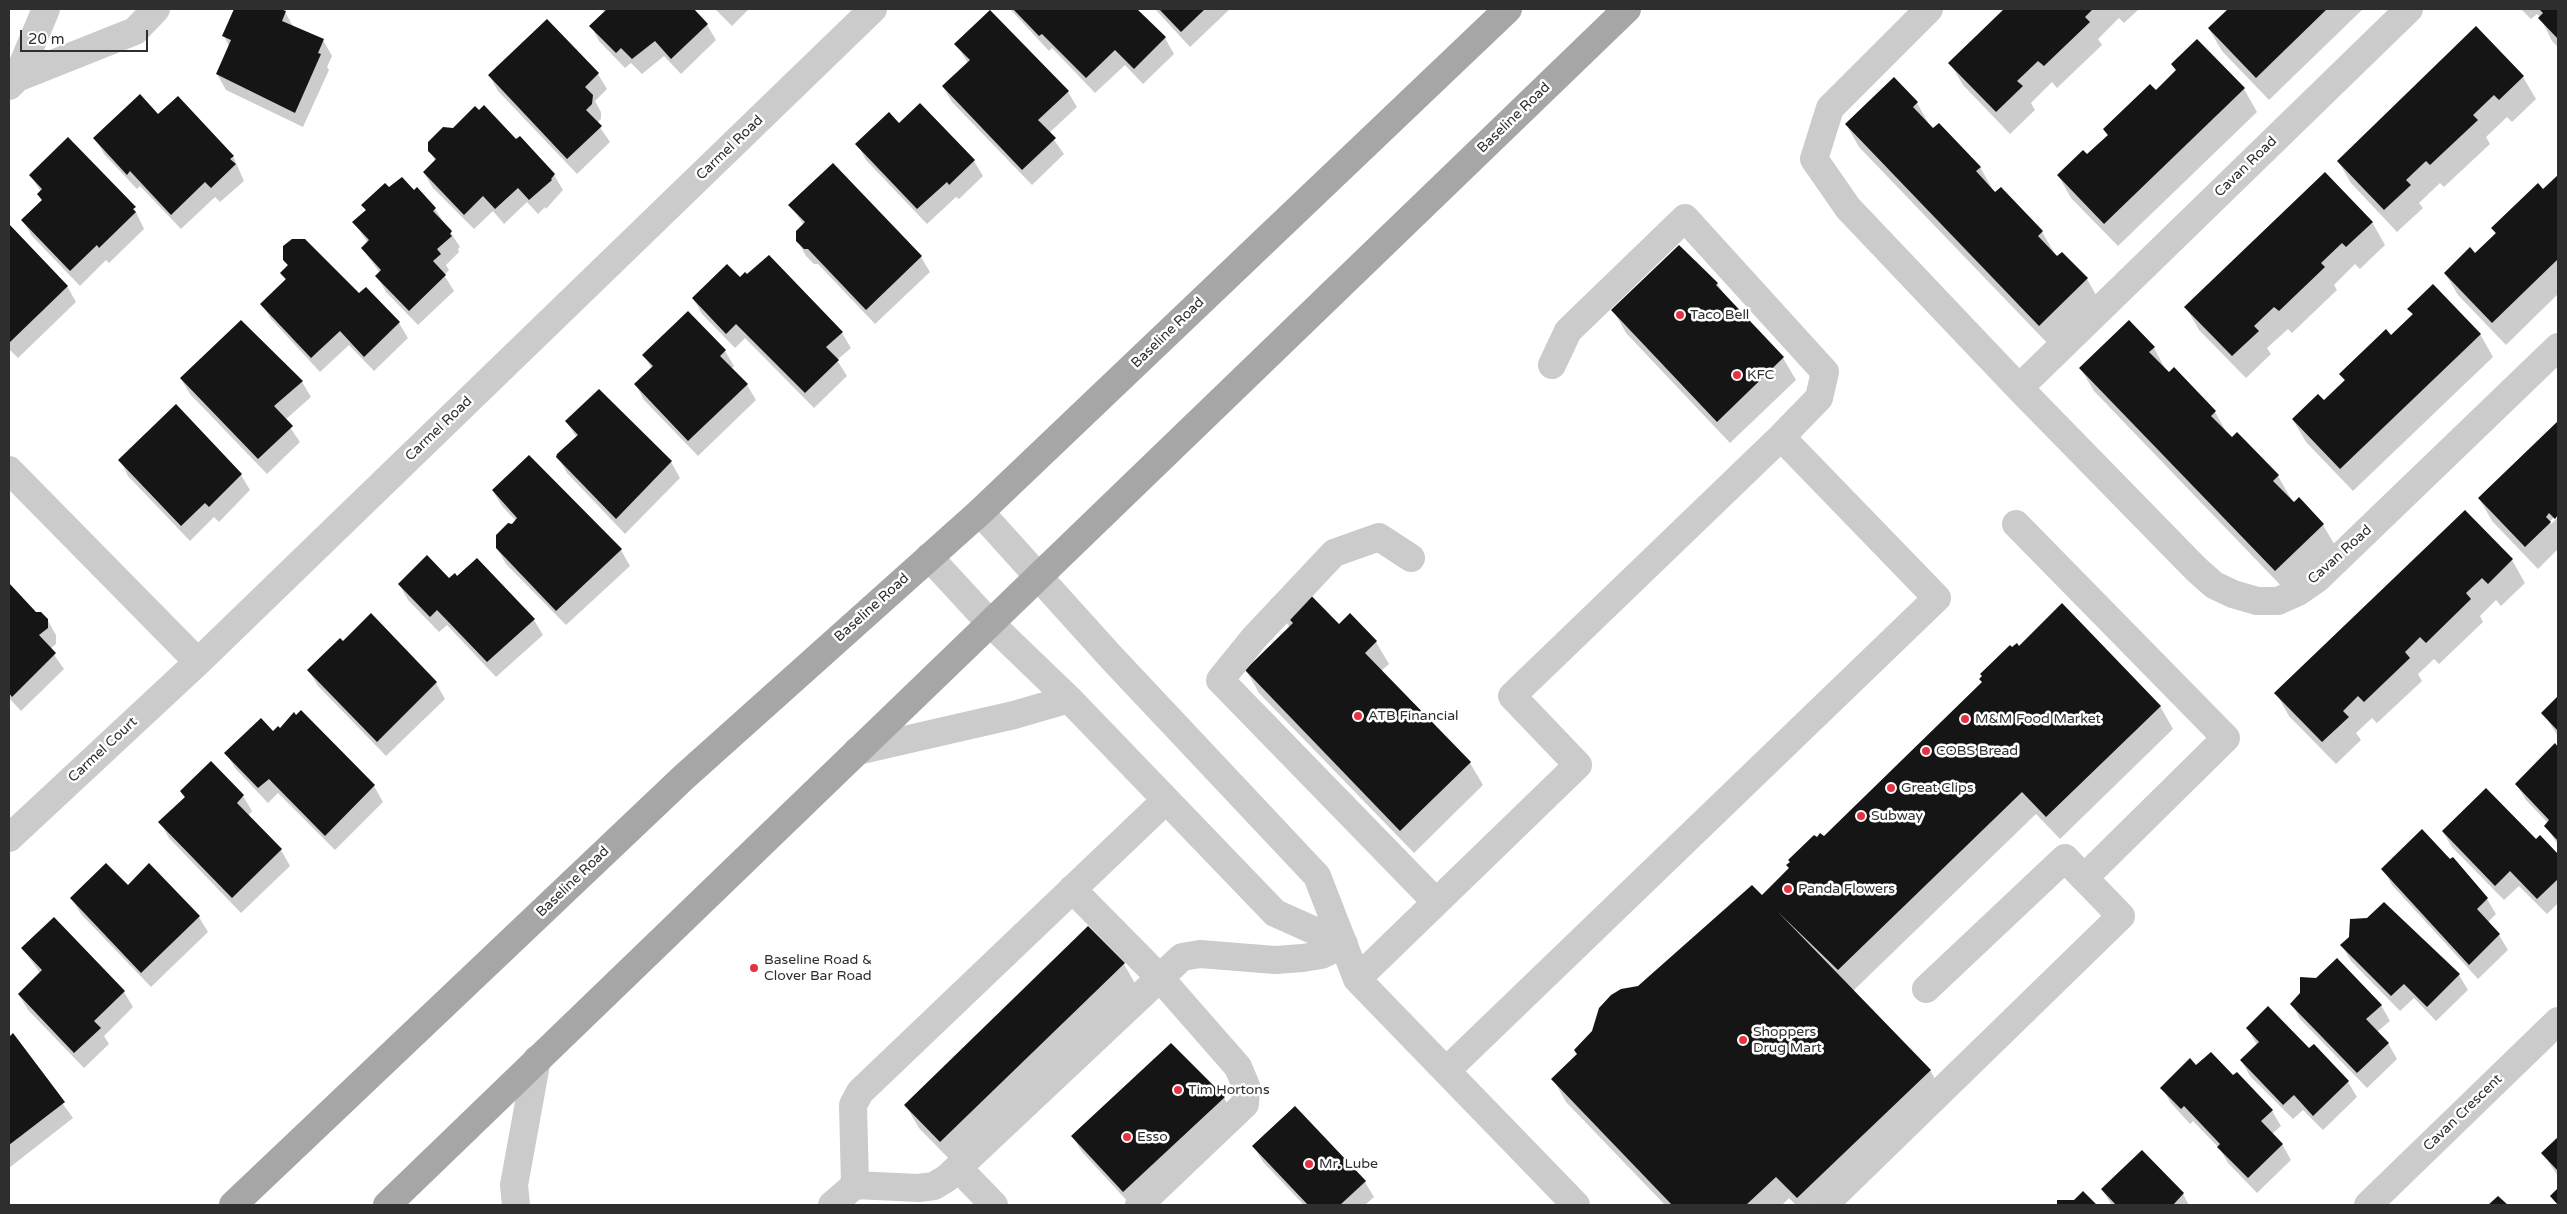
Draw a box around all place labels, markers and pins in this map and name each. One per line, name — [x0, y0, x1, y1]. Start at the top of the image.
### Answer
place label: Taco Bell — [1690, 307, 1749, 323]
marker: Taco Bell — [1674, 309, 1686, 321]
place label: KFC — [1747, 367, 1774, 383]
marker: KFC — [1731, 369, 1743, 381]
place label: ATB Financial — [1368, 708, 1459, 724]
marker: ATB Financial — [1352, 710, 1364, 722]
place label: M&M Food Market — [1975, 711, 2101, 727]
marker: M&M Food Market — [1959, 713, 1971, 725]
place label: COBS Bread — [1936, 743, 2018, 759]
marker: COBS Bread — [1920, 745, 1932, 757]
place label: Great Clips — [1901, 780, 1974, 796]
marker: Great Clips — [1885, 782, 1897, 794]
place label: Subway — [1871, 808, 1923, 824]
marker: Subway — [1855, 810, 1867, 822]
place label: Panda Flowers — [1798, 881, 1895, 897]
marker: Panda Flowers — [1782, 883, 1794, 895]
place label: Baseline Road & Clover Bar Road — [764, 952, 872, 984]
marker: Baseline Road & Clover Bar Road — [748, 962, 760, 974]
place label: Shoppers Drug Mart — [1753, 1024, 1822, 1056]
marker: Shoppers Drug Mart — [1737, 1034, 1749, 1046]
place label: Tim Hortons — [1188, 1082, 1270, 1098]
marker: Tim Hortons — [1172, 1084, 1184, 1096]
place label: Esso — [1137, 1129, 1168, 1145]
marker: Esso — [1121, 1131, 1133, 1143]
place label: Mr. Lube — [1319, 1156, 1378, 1172]
marker: Mr. Lube — [1303, 1158, 1315, 1170]

